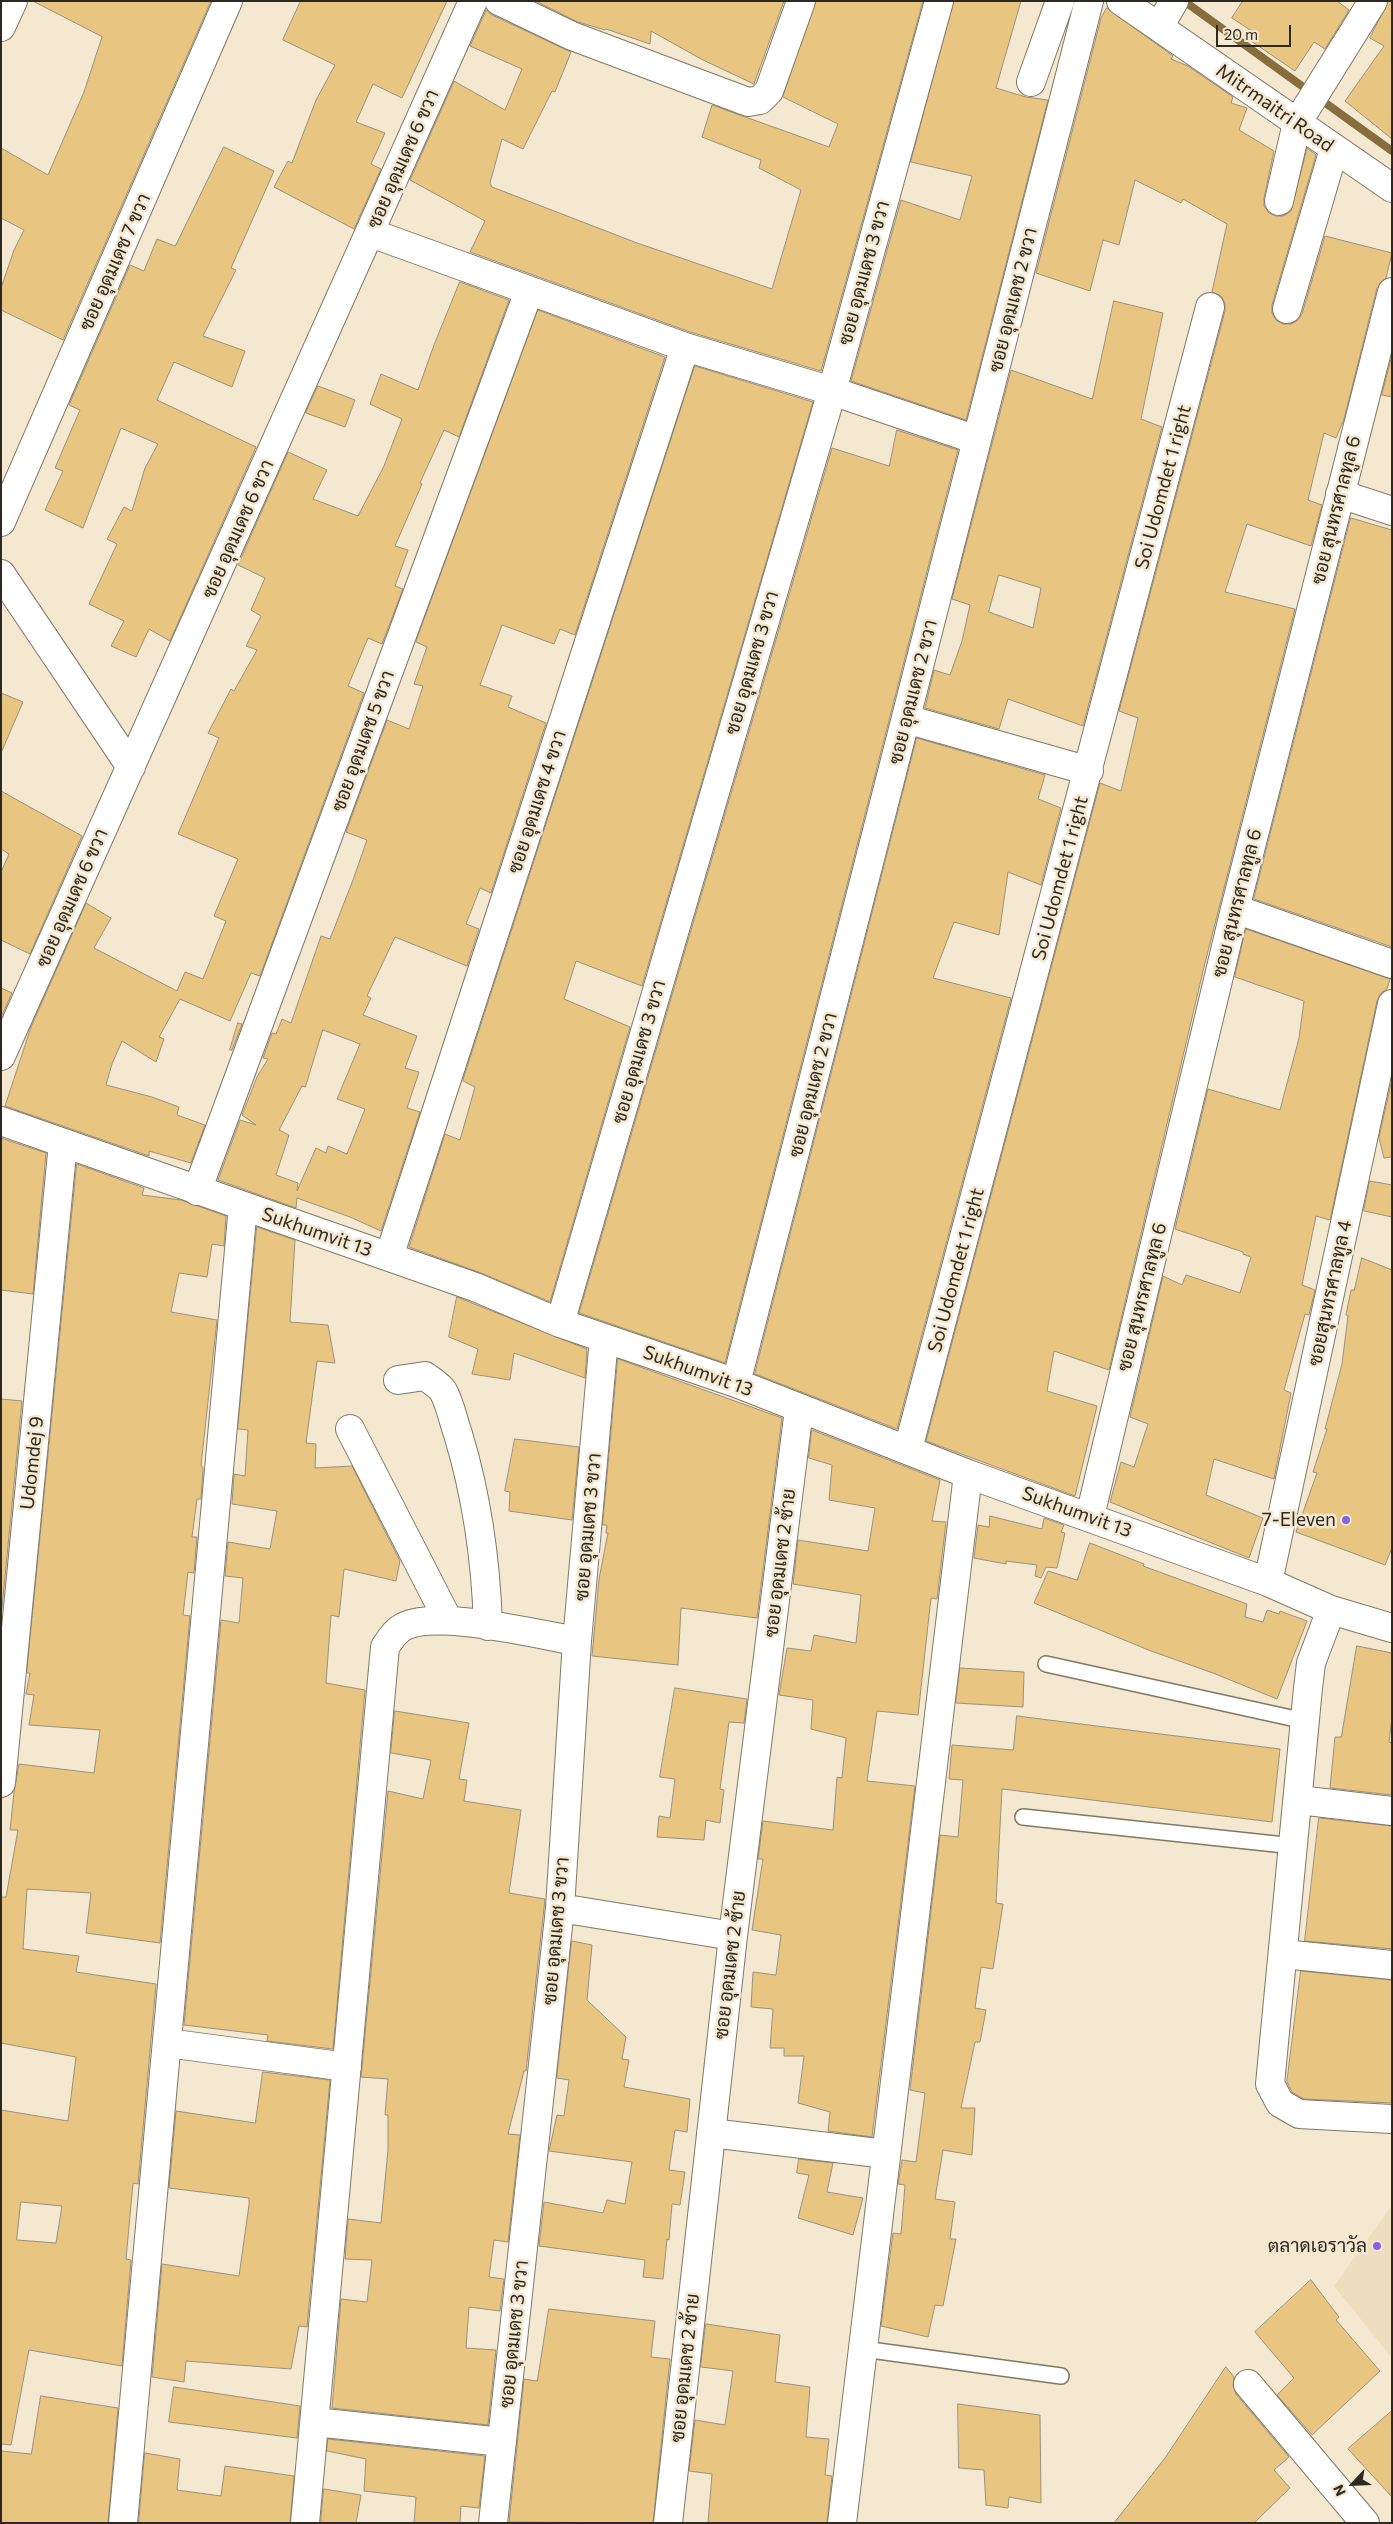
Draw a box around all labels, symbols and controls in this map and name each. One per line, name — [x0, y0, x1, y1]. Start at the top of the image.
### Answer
scale bar — [1218, 15, 1293, 47]
text: 20 m — [1224, 25, 1258, 43]
street label: Mitrmaitri Road — [1212, 59, 1338, 157]
street label: ซอย อุดมเดช 6 ขวา — [362, 86, 444, 232]
street label: ซอย อุดมเดช 7 ขวา — [75, 190, 155, 334]
street label: ซอย อุดมเดช 3 ขวา — [834, 198, 894, 348]
street label: ซอย อุดมเดช 2 ขวา — [984, 225, 1042, 375]
street label: Soi Udomdet 1 right — [1130, 402, 1196, 572]
street label: ซอย สุนทรศาลทูล 6 — [1306, 433, 1366, 587]
street label: ซอย อุดมเดช 6 ขวา — [197, 456, 279, 602]
street label: ซอย อุดมเดช 3 ขวา — [721, 589, 783, 737]
street label: ซอย อุดมเดช 2 ขวา — [884, 617, 942, 767]
street label: ซอย อุดมเดช 5 ขวา — [327, 667, 399, 815]
street label: ซอย อุดมเดช 4 ขวา — [503, 728, 571, 876]
street label: Soi Udomdet 1 right — [1027, 793, 1093, 963]
street label: ซอย อุดมเดช 6 ขวา — [31, 825, 113, 971]
street label: ซอย สุนทรศาลทูล 6 — [1207, 826, 1267, 980]
street label: ซอย อุดมเดช 3 ขวา — [608, 978, 670, 1126]
street label: ซอย อุดมเดช 2 ขวา — [784, 1010, 842, 1160]
street label: Soi Udomdet 1 right — [923, 1185, 989, 1355]
street label: Sukhumvit 13 — [259, 1203, 375, 1261]
street label: ซอยสุนทรศาลทูล 4 — [1303, 1218, 1357, 1368]
street label: ซอย สุนทรศาลทูล 6 — [1112, 1220, 1172, 1374]
street label: Sukhumvit 13 — [640, 1341, 756, 1401]
street label: Udomdej 9 — [16, 1415, 48, 1511]
street label: ซอย อุดมเดช 3 ขวา — [570, 1452, 606, 1602]
street label: Sukhumvit 13 — [1019, 1482, 1135, 1542]
street label: ซอย อุดมเดช 2 ซ้าย — [760, 1487, 800, 1639]
place label: 7-Eleven — [1262, 1509, 1336, 1531]
marker: 7-Eleven — [1340, 1514, 1352, 1526]
street label: ซอย อุดมเดช 3 ขวา — [538, 1856, 574, 2006]
street label: ซอย อุดมเดช 2 ซ้าย — [710, 1889, 750, 2041]
place label: ตลาดเอราวัล — [1268, 2235, 1367, 2257]
marker: ตลาดเอราวัล — [1371, 2240, 1383, 2252]
street label: ซอย อุดมเดช 3 ขวา — [495, 2259, 533, 2409]
street label: ซอย อุดมเดช 2 ซ้าย — [666, 2292, 704, 2444]
north arrow — [1328, 2459, 1378, 2509]
text: N — [1329, 2482, 1349, 2499]

